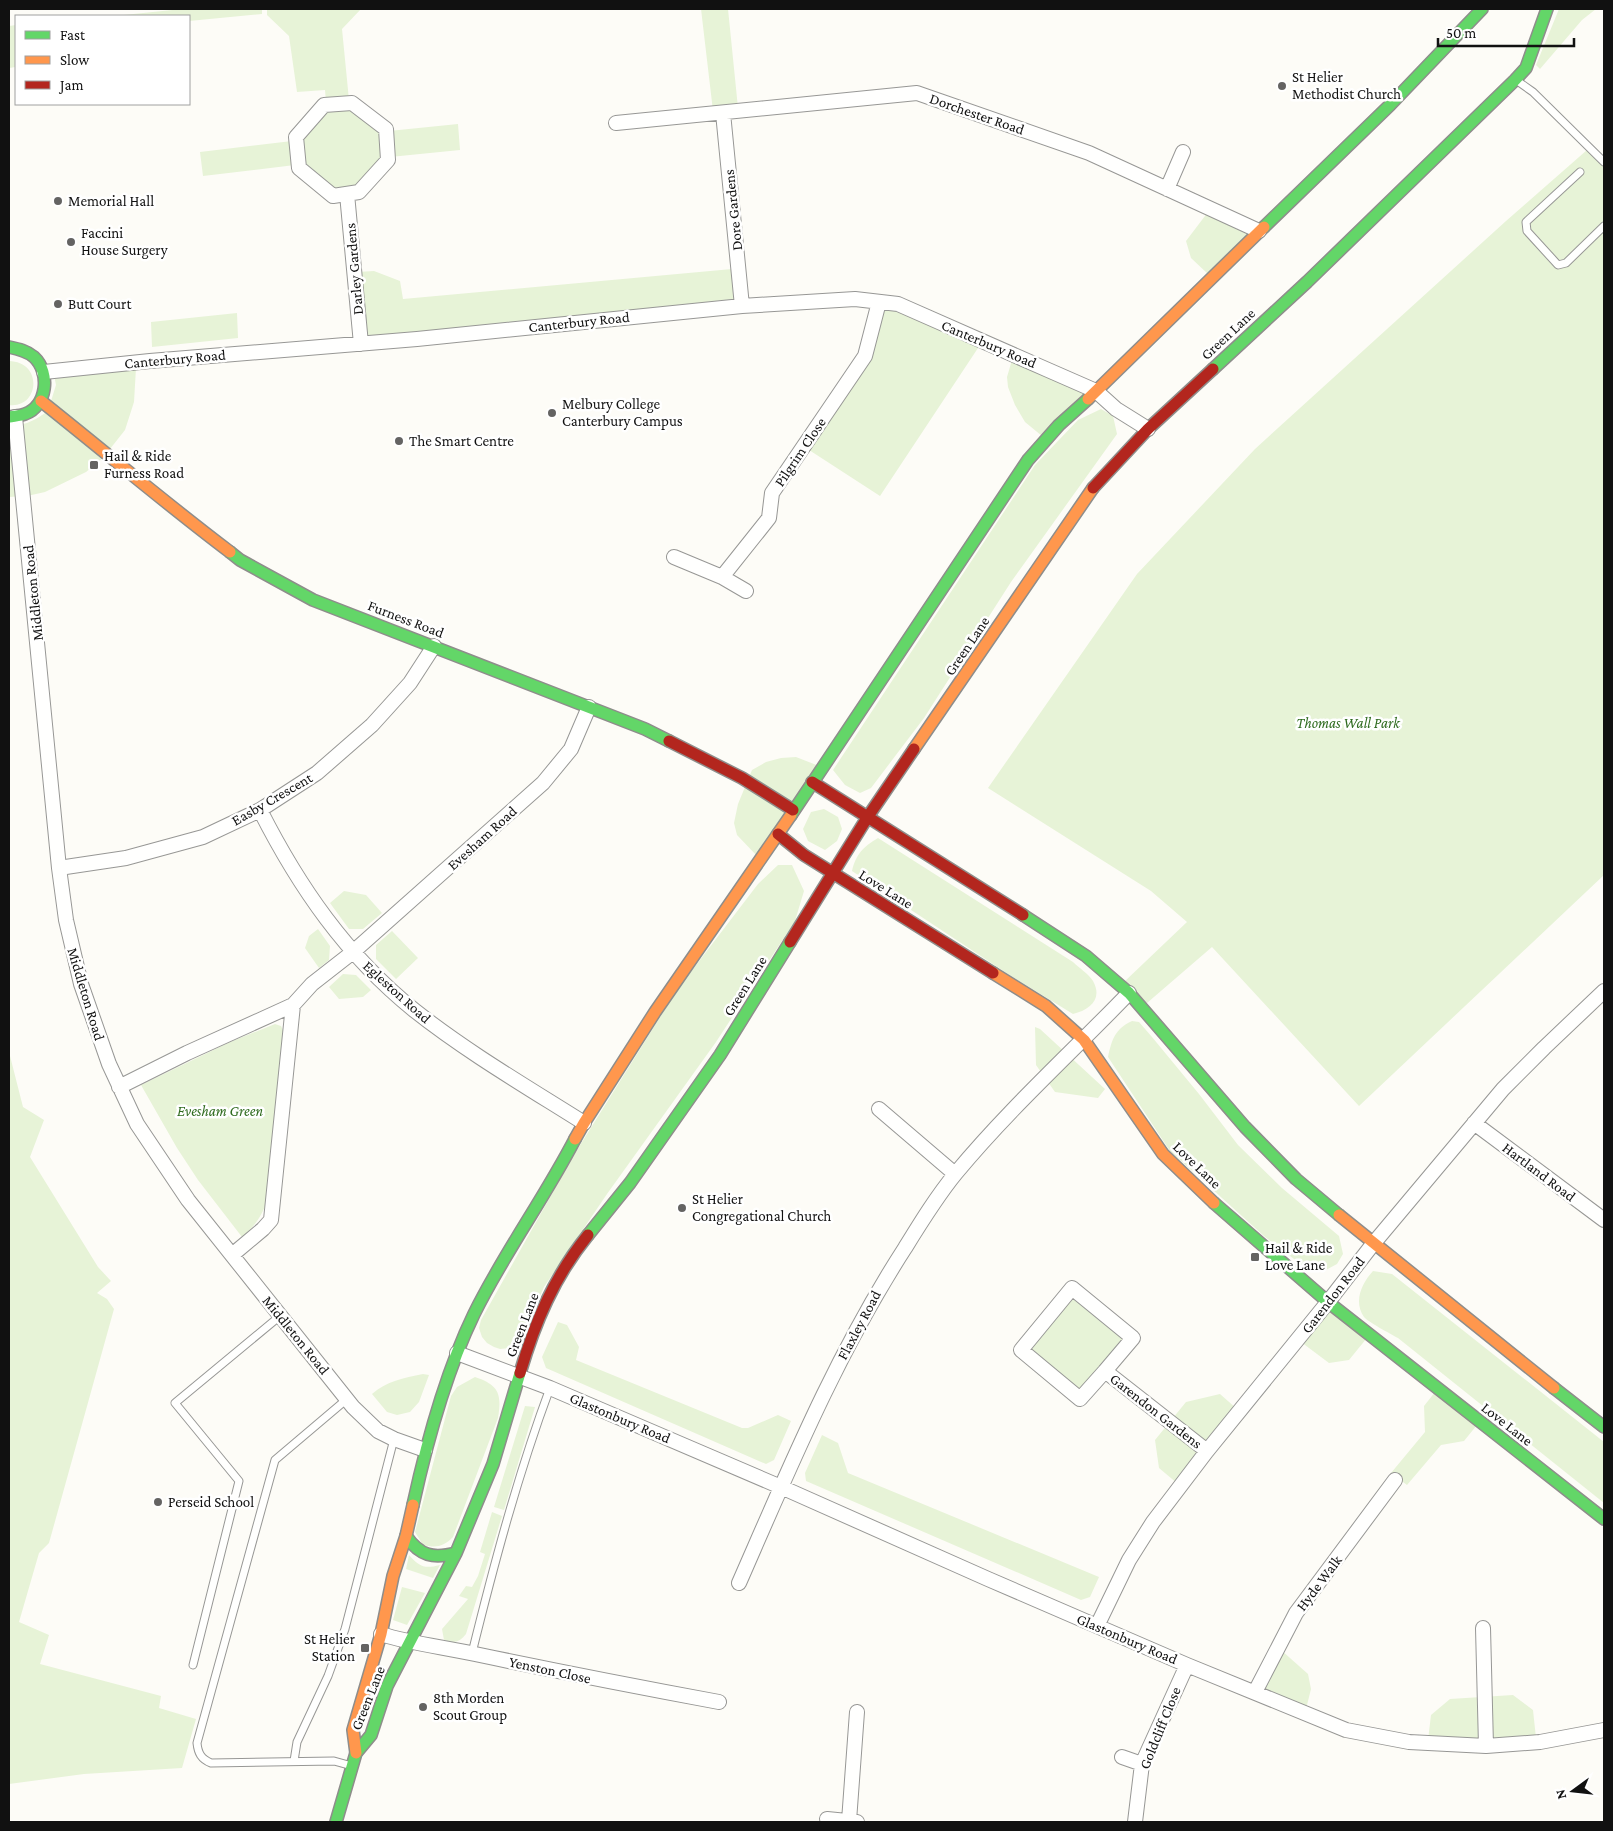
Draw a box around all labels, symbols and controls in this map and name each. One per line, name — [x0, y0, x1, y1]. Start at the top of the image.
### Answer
legend — [15, 15, 190, 105]
scale bar — [1438, 15, 1574, 47]
text: 50 m — [1446, 25, 1476, 41]
text: Fast — [60, 27, 86, 43]
text: Slow — [60, 52, 90, 68]
place label: St Helier Methodist Church — [1292, 69, 1401, 102]
text: Jam — [58, 77, 83, 94]
marker: St Helier Methodist Church — [1276, 80, 1288, 92]
street label: Dorchester Road — [928, 90, 1027, 138]
street label: Dore Gardens — [721, 168, 745, 251]
place label: Memorial Hall — [68, 193, 154, 209]
marker: Memorial Hall — [52, 195, 64, 207]
street label: Darley Gardens — [342, 222, 367, 316]
place label: Faccini House Surgery — [81, 225, 168, 259]
marker: Faccini House Surgery — [65, 236, 77, 248]
place label: Butt Court — [68, 296, 132, 312]
marker: Butt Court — [52, 298, 64, 310]
street label: Green Lane — [1198, 305, 1258, 363]
street label: Canterbury Road — [528, 309, 631, 336]
street label: Canterbury Road — [939, 317, 1039, 372]
street label: Canterbury Road — [124, 347, 227, 372]
place label: Melbury College Canterbury Campus — [562, 396, 683, 430]
marker: Melbury College Canterbury Campus — [546, 407, 558, 419]
street label: Pilgrim Close — [771, 414, 830, 490]
place label: The Smart Centre — [409, 433, 514, 449]
marker: The Smart Centre — [393, 435, 405, 447]
place label: Hail & Ride Furness Road — [104, 448, 184, 481]
marker: Hail & Ride Furness Road — [88, 459, 100, 471]
street label: Middleton Road — [20, 544, 46, 642]
street label: Furness Road — [366, 597, 446, 641]
street label: Green Lane — [941, 613, 993, 679]
park label: Thomas Wall Park — [1296, 715, 1401, 731]
street label: Easby Crescent — [229, 769, 317, 829]
street label: Evesham Road — [444, 803, 520, 873]
street label: Love Lane — [856, 866, 916, 912]
street label: Middleton Road — [64, 946, 108, 1042]
street label: Green Lane — [720, 953, 770, 1019]
street label: Egleston Road — [359, 958, 434, 1027]
park label: Evesham Green — [177, 1103, 263, 1119]
street label: Love Lane — [1170, 1138, 1224, 1192]
street label: Hartland Road — [1499, 1139, 1579, 1205]
place label: St Helier Congregational Church — [692, 1191, 831, 1225]
marker: St Helier Congregational Church — [676, 1202, 688, 1214]
place label: Hail & Ride Love Lane — [1265, 1240, 1333, 1273]
marker: Hail & Ride Love Lane — [1249, 1251, 1261, 1263]
street label: Garendon Road — [1298, 1253, 1368, 1336]
street label: Flaxley Road — [834, 1288, 885, 1363]
street label: Green Lane — [502, 1290, 542, 1359]
street label: Middleton Road — [259, 1293, 333, 1378]
street label: Garendon Gardens — [1107, 1370, 1205, 1452]
street label: Glastonbury Road — [567, 1390, 673, 1447]
street label: Love Lane — [1478, 1399, 1536, 1449]
place label: Perseid School — [168, 1494, 254, 1510]
marker: Perseid School — [152, 1496, 164, 1508]
street label: Hyde Walk — [1293, 1552, 1346, 1614]
street label: Glastonbury Road — [1074, 1611, 1180, 1668]
place label: St Helier Station — [304, 1631, 356, 1664]
marker: St Helier Station — [359, 1642, 371, 1654]
street label: Yenston Close — [508, 1654, 593, 1687]
street label: Green Lane — [348, 1663, 388, 1732]
street label: Goldcliff Close — [1136, 1684, 1184, 1771]
place label: 8th Morden Scout Group — [433, 1690, 507, 1724]
marker: 8th Morden Scout Group — [417, 1701, 429, 1713]
north arrow — [1548, 1766, 1598, 1816]
text: N — [1551, 1787, 1569, 1801]

